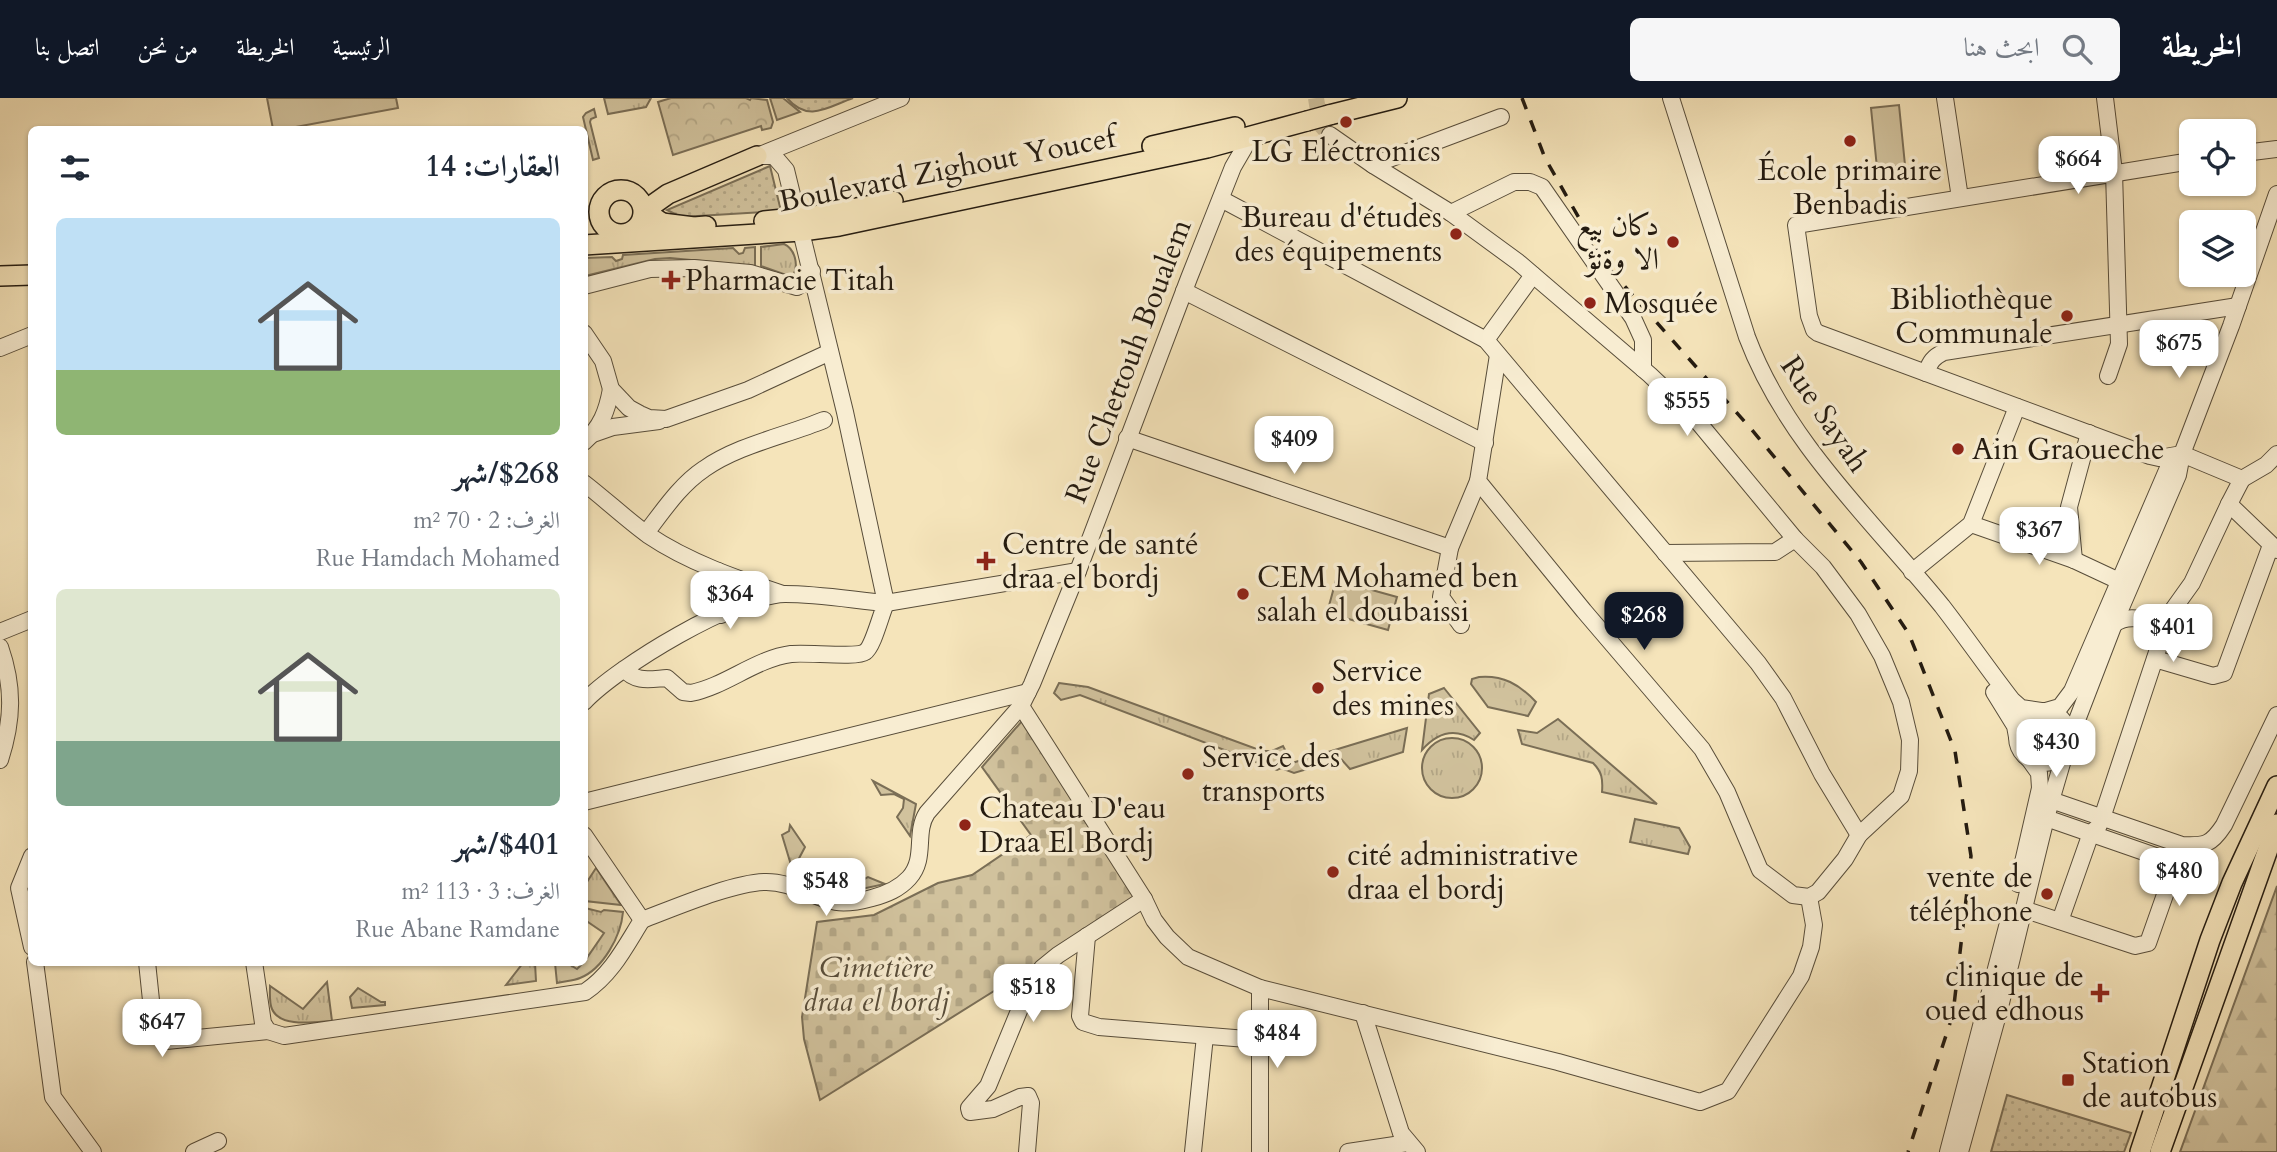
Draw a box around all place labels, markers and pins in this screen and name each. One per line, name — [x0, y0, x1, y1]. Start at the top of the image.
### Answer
marker: LG Eléctronics — [1338, 114, 1354, 130]
place label: LG Eléctronics — [1251, 131, 1441, 172]
marker: École primaire Benbadis — [1842, 133, 1858, 149]
pin: $664 — [2037, 136, 2119, 196]
place label: École primaire Benbadis — [1758, 150, 1942, 225]
place label: Bureau d'études des équipements — [1235, 197, 1442, 272]
place label: دكان بيع الا وةنؤ — [1576, 205, 1659, 280]
marker: Bureau d'études des équipements — [1448, 226, 1464, 242]
marker: دكان بيع الا وةنؤ — [1665, 234, 1681, 250]
place label: Pharmacie Titah — [685, 260, 895, 301]
marker: Pharmacie Titah — [663, 272, 679, 288]
place label: Bibliothèque Communale — [1890, 279, 2053, 354]
place label: Mosquée — [1604, 283, 1718, 324]
marker: Mosquée — [1582, 295, 1598, 311]
marker: Bibliothèque Communale — [2059, 308, 2075, 324]
pin: $675 — [2138, 320, 2220, 380]
pin: $555 — [1646, 378, 1728, 438]
pin: $409 — [1253, 416, 1335, 476]
place label: Ain Graoueche — [1972, 429, 2165, 470]
marker: Ain Graoueche — [1950, 441, 1966, 457]
pin: $367 — [1998, 508, 2080, 567]
place label: Centre de santé draa el bordj — [1002, 524, 1199, 599]
marker: Centre de santé draa el bordj — [976, 551, 996, 571]
place label: CEM Mohamed ben salah el doubaissi — [1257, 557, 1518, 632]
pin: $364 — [689, 572, 771, 631]
marker: CEM Mohamed ben salah el doubaissi — [1235, 586, 1251, 602]
pin: $268 — [1603, 592, 1685, 652]
pin: $401 — [2132, 604, 2214, 664]
place label: Service des mines — [1332, 651, 1454, 726]
marker: Service des mines — [1310, 680, 1326, 696]
pin: $430 — [2015, 720, 2097, 779]
place label: Service des transports — [1202, 737, 1340, 812]
marker: Service des transports — [1180, 766, 1196, 782]
place label: Chateau D'eau Draa El Bordj — [979, 788, 1166, 863]
marker: Chateau D'eau Draa El Bordj — [957, 817, 973, 833]
place label: cité administrative draa el bordj — [1347, 835, 1579, 910]
pin: $480 — [2138, 848, 2220, 908]
place label: vente de téléphone — [1909, 857, 2033, 932]
pin: $548 — [785, 858, 867, 918]
marker: cité administrative draa el bordj — [1325, 864, 1341, 880]
marker: vente de téléphone — [2039, 886, 2055, 902]
place label: clinique de oued edhous — [1925, 956, 2084, 1031]
pin: $518 — [992, 964, 1074, 1024]
marker: clinique de oued edhous — [2090, 983, 2110, 1003]
pin: $647 — [121, 1000, 203, 1059]
pin: $484 — [1236, 1010, 1318, 1070]
place label: Station de autobus — [2082, 1043, 2217, 1118]
marker: Station de autobus — [2060, 1072, 2076, 1088]

